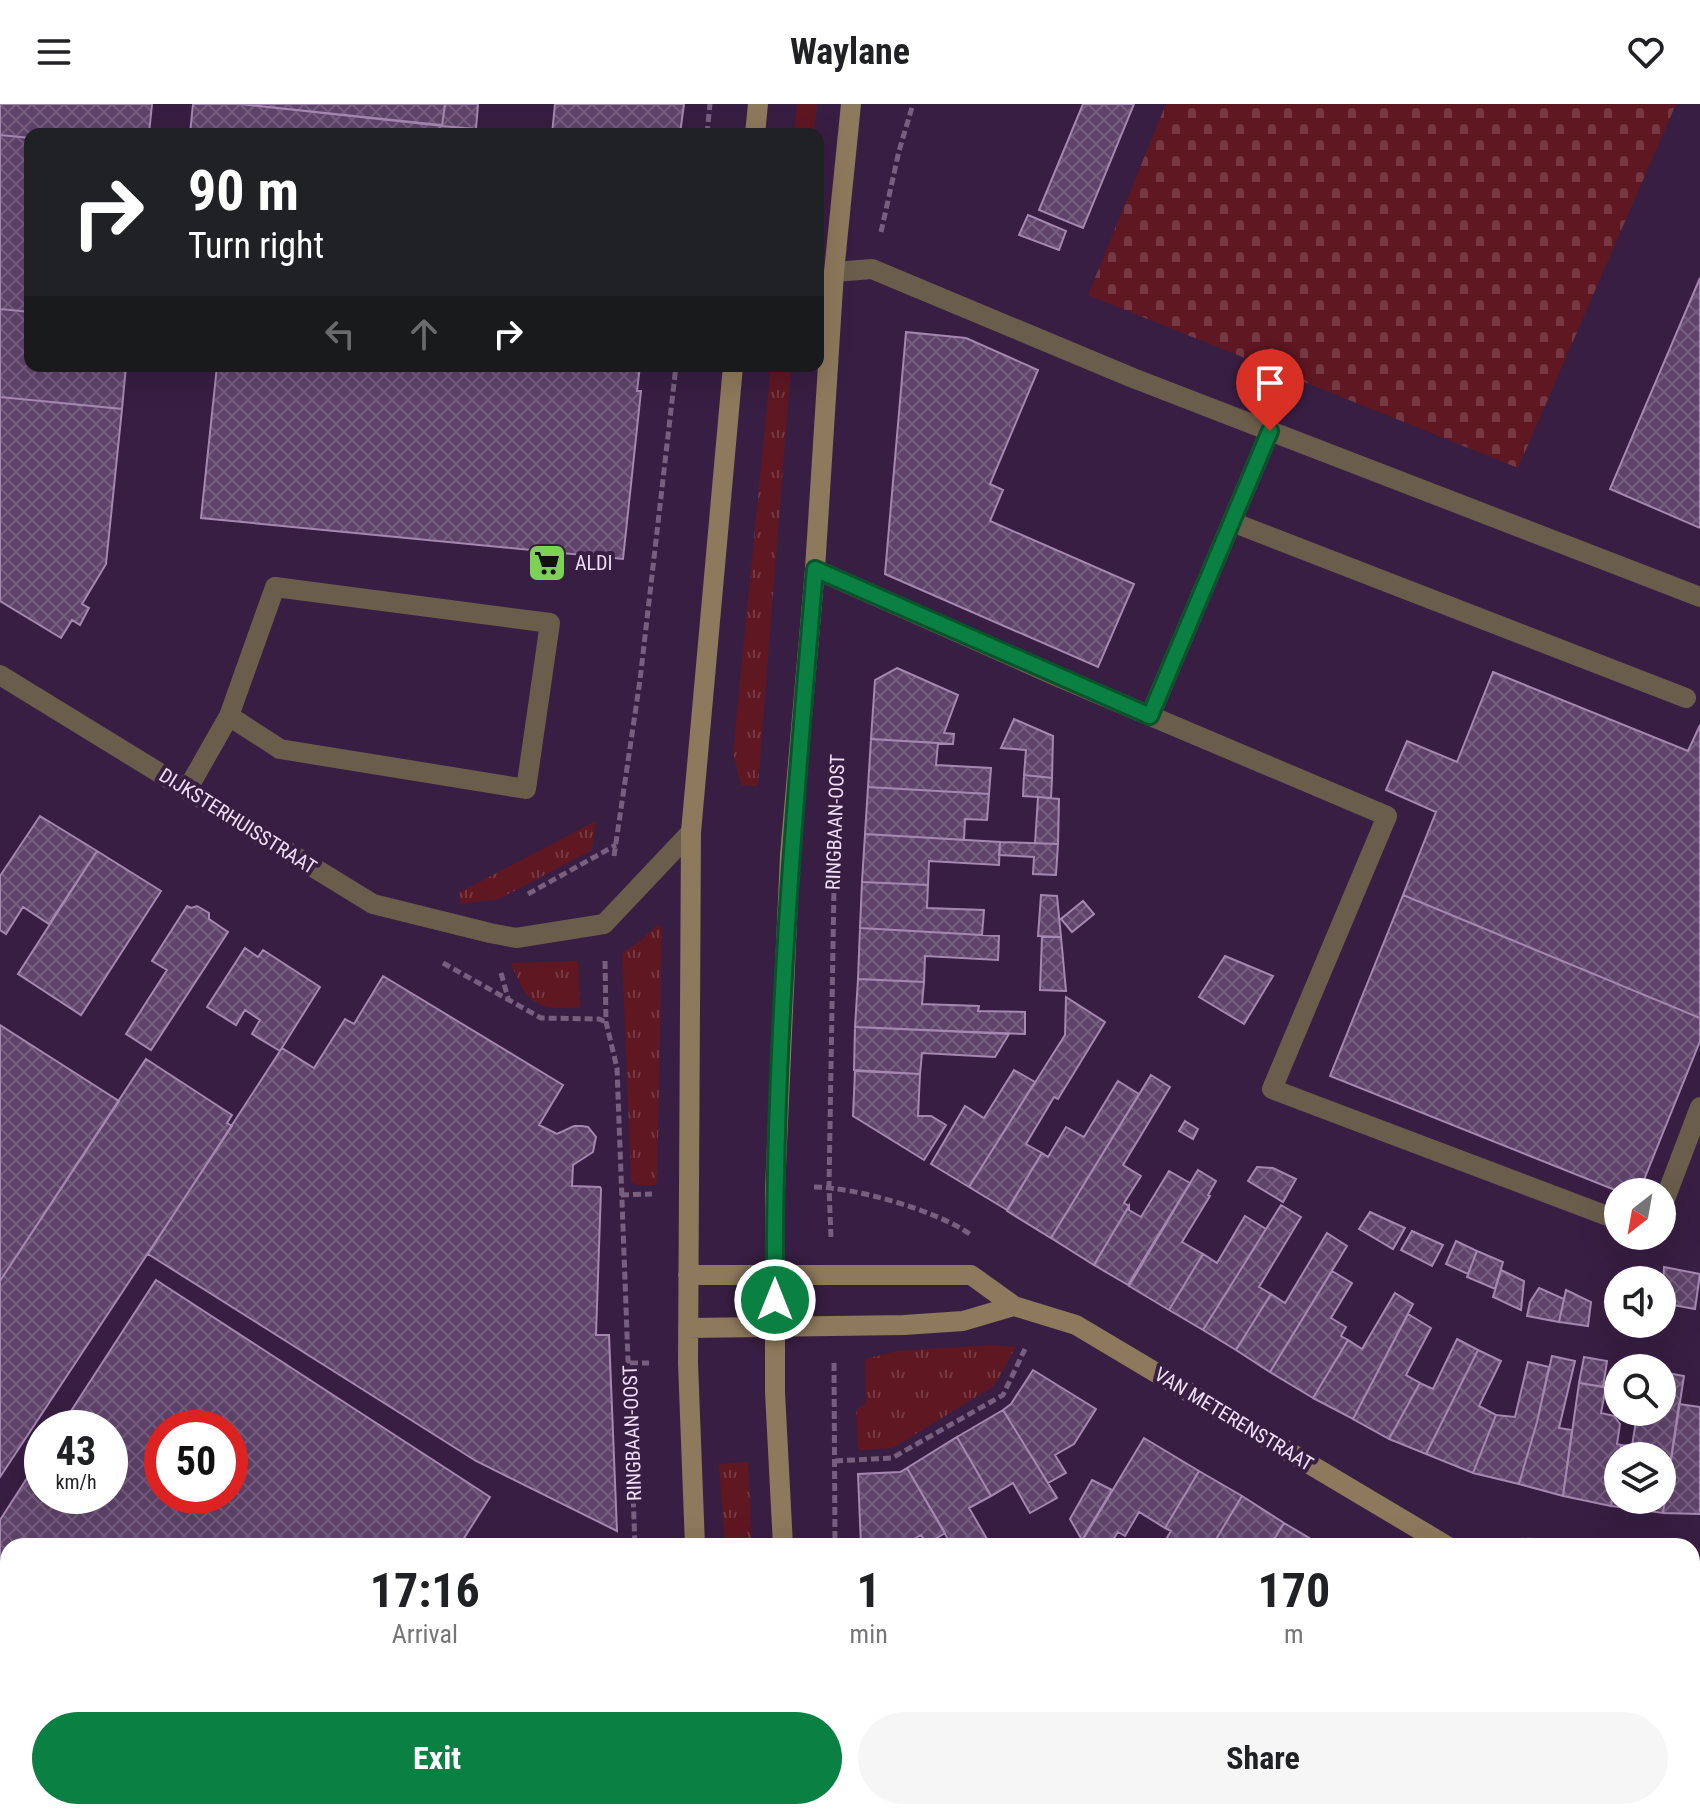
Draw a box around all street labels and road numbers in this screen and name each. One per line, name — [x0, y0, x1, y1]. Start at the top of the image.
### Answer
street label: RINGBAAN-OOST — [821, 754, 849, 890]
street label: DIJKSTERHUISSTRAAT — [155, 763, 321, 879]
street label: VAN METERENSTRAAT — [1150, 1362, 1318, 1476]
street label: RINGBAAN-OOST — [618, 1365, 646, 1501]

